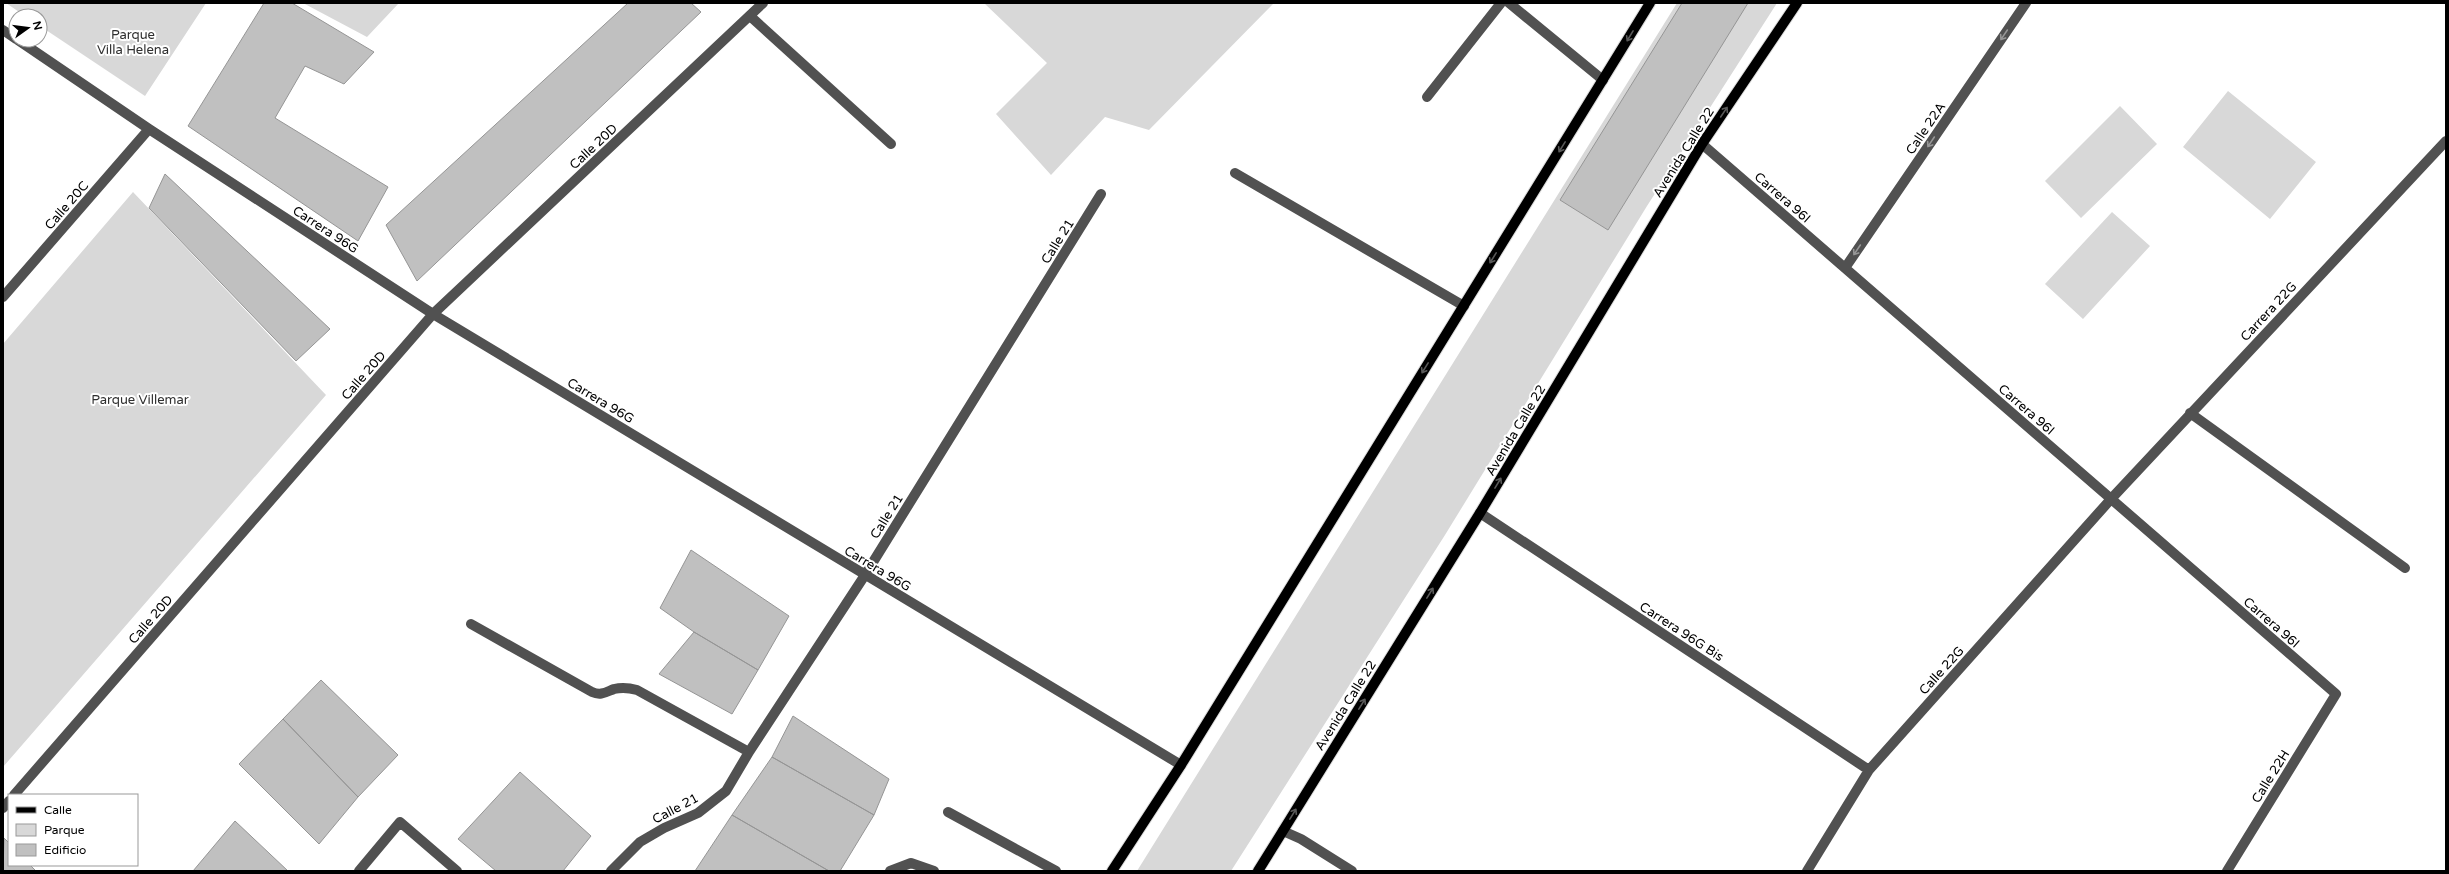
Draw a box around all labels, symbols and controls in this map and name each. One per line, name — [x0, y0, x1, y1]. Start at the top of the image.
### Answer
north arrow — [8, 8, 48, 48]
text: N — [30, 20, 45, 32]
park label: Parque Villa Helena — [97, 27, 169, 58]
one-way arrow — [2000, 29, 2008, 40]
one-way arrow — [1626, 30, 1634, 41]
street label: Calle 22A — [1903, 99, 1949, 158]
street label: Avenida Calle 22 — [1650, 104, 1718, 201]
one-way arrow — [1720, 106, 1728, 117]
street label: Calle 20D — [566, 120, 621, 173]
one-way arrow — [1927, 137, 1935, 148]
one-way arrow — [1558, 141, 1566, 152]
street label: Carrera 96I — [1751, 169, 1814, 226]
street label: Calle 20C — [41, 178, 92, 233]
street label: Carrera 96G — [290, 203, 361, 257]
street label: Calle 21 — [1038, 216, 1078, 267]
one-way arrow — [1853, 244, 1861, 255]
one-way arrow — [1489, 252, 1498, 263]
street label: Carrera 22G — [2237, 279, 2300, 345]
street label: Calle 20D — [338, 348, 390, 403]
one-way arrow — [1421, 362, 1429, 374]
street label: Carrera 96G — [564, 375, 637, 427]
street label: Carrera 96I — [1995, 381, 2058, 438]
street label: Avenida Calle 22 — [1482, 382, 1549, 479]
park label: Parque Villemar — [91, 392, 189, 408]
one-way arrow — [1495, 477, 1503, 489]
street label: Calle 21 — [867, 491, 907, 542]
street label: Carrera 96G — [841, 543, 914, 595]
one-way arrow — [1427, 587, 1435, 599]
street label: Calle 20D — [125, 592, 177, 647]
street label: Carrera 96I — [2240, 594, 2303, 651]
street label: Carrera 96G Bis — [1636, 599, 1727, 665]
street label: Calle 22G — [1916, 643, 1968, 698]
street label: Avenida Calle 22 — [1312, 657, 1380, 754]
one-way arrow — [1358, 698, 1366, 710]
street label: Calle 22H — [2248, 747, 2293, 806]
street label: Calle 21 — [650, 790, 701, 828]
legend — [8, 794, 138, 866]
text: Calle — [44, 803, 72, 817]
one-way arrow — [1289, 809, 1297, 820]
text: Parque — [44, 823, 85, 837]
text: Edificio — [44, 843, 86, 857]

